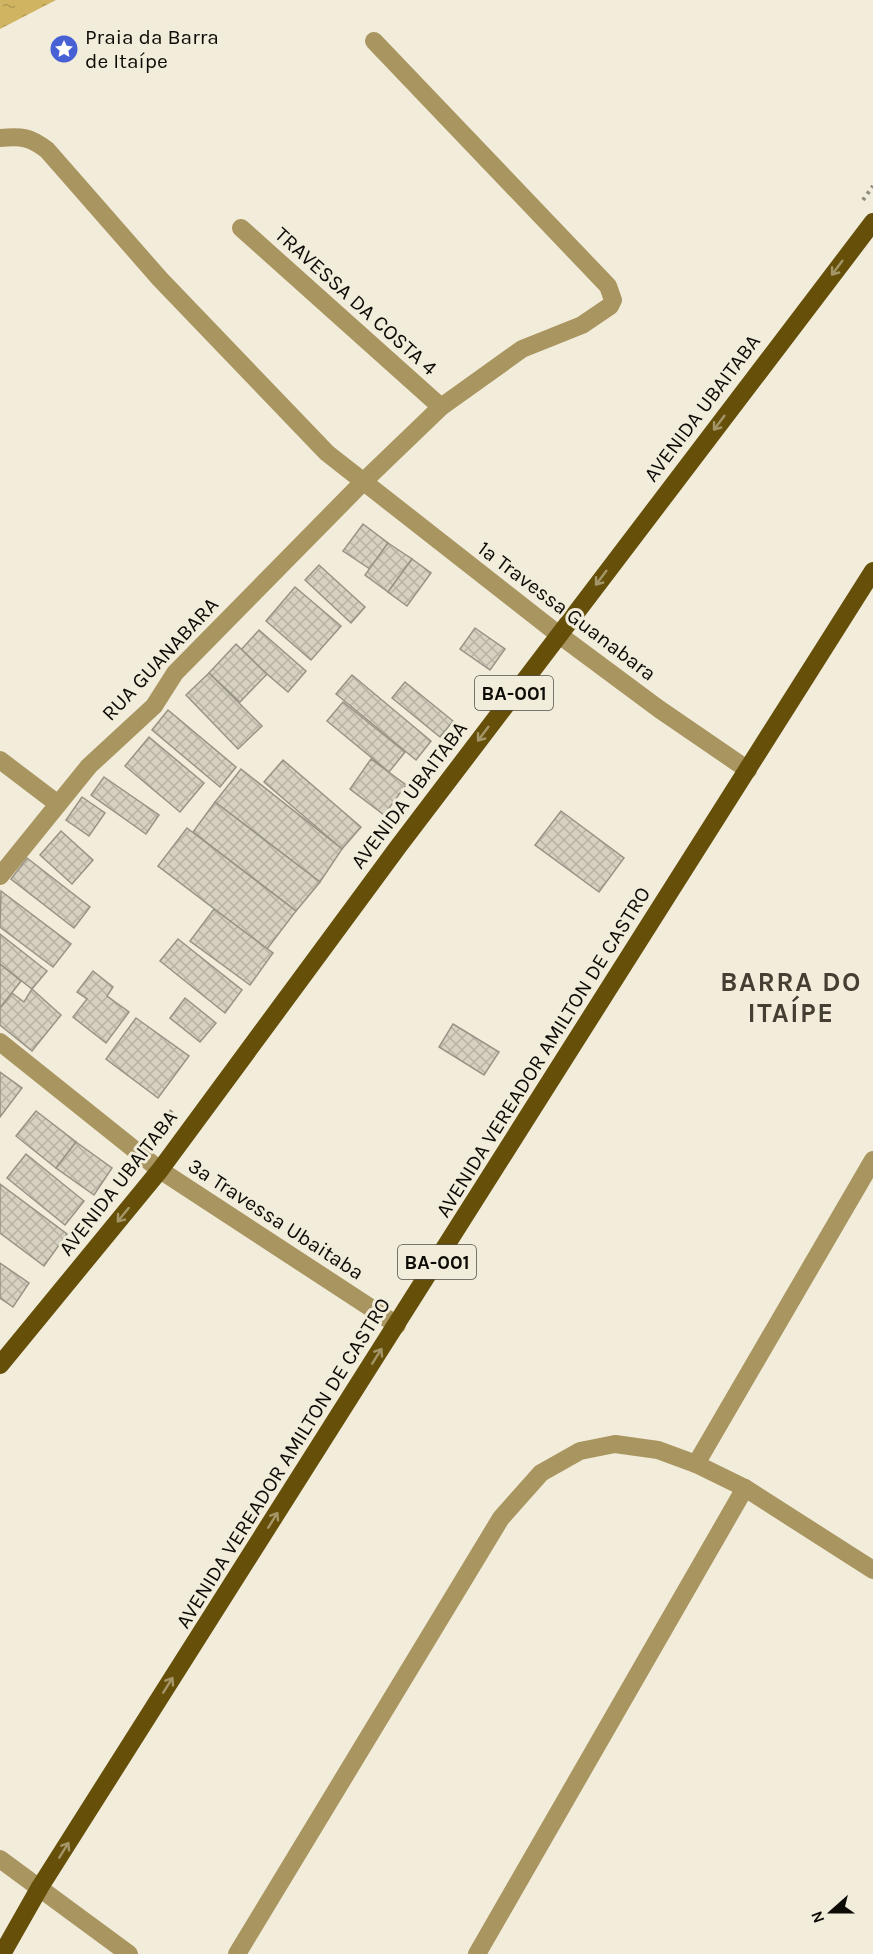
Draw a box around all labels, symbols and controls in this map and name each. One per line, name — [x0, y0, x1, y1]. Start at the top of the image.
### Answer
place label: Praia da Barra de Itaípe — [85, 25, 219, 73]
place icon: Praia da Barra de Itaípe — [48, 33, 80, 65]
street label: TRAVESSA DA COSTA 4 — [270, 222, 442, 380]
one-way arrow — [831, 260, 844, 276]
street label: AVENIDA UBAITABA — [639, 330, 765, 486]
one-way arrow — [713, 415, 726, 431]
street label: 1ª Travessa Guanabara — [473, 536, 661, 686]
one-way arrow — [595, 570, 608, 586]
street label: RUA GUANABARA — [97, 593, 223, 725]
road number: BA-001 — [475, 676, 553, 710]
street label: AVENIDA UBAITABA — [346, 717, 472, 873]
one-way arrow — [477, 725, 490, 741]
street label: AVENIDA VEREADOR AMILTON DE CASTRO — [431, 882, 655, 1222]
district label: BARRA DO ITAÍPE — [720, 966, 862, 1029]
street label: AVENIDA UBAITABA — [54, 1106, 182, 1260]
street label: 3ª Travessa Ubaitaba — [184, 1153, 368, 1285]
one-way arrow — [116, 1207, 130, 1222]
road number: BA-001 — [398, 1245, 476, 1279]
street label: AVENIDA VEREADOR AMILTON DE CASTRO — [171, 1293, 395, 1633]
one-way arrow — [371, 1347, 384, 1364]
one-way arrow — [267, 1512, 279, 1529]
one-way arrow — [163, 1677, 175, 1694]
one-way arrow — [58, 1842, 70, 1858]
north arrow — [801, 1882, 861, 1942]
text: N — [807, 1908, 828, 1926]

